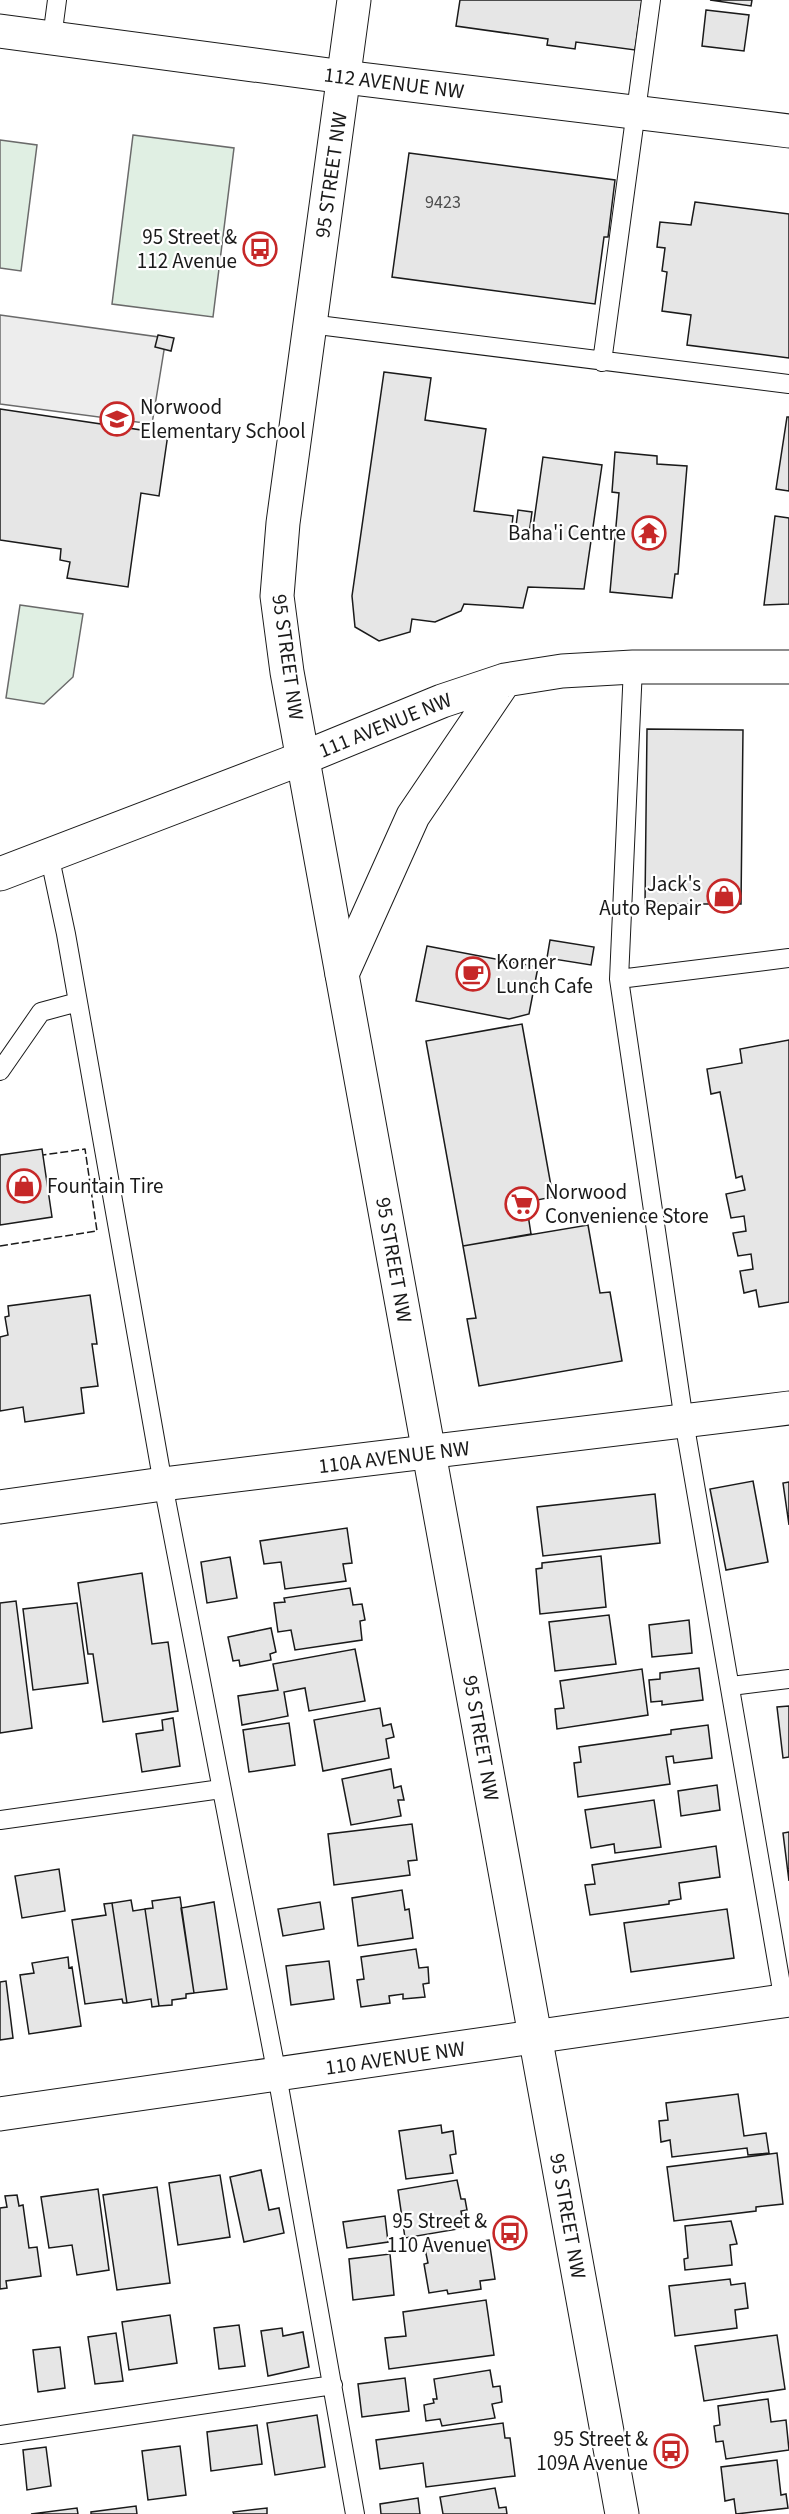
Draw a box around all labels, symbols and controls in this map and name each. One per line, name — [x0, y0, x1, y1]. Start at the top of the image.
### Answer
street label: 112 AVENUE NW — [322, 60, 466, 107]
street label: 95 STREET NW — [307, 110, 355, 240]
house number: 9423 — [425, 190, 461, 215]
place label: 95 Street & 112 Avenue — [137, 222, 237, 276]
bus stop icon: 95 Street & 112 Avenue — [242, 231, 278, 267]
place label: Norwood Elementary School — [140, 392, 306, 446]
school or university icon: Norwood Elementary School — [99, 401, 135, 437]
temple icon: Baha'i Centre — [631, 515, 667, 551]
place label: Baha'i Centre — [508, 518, 626, 548]
street label: 95 STREET NW — [264, 592, 312, 722]
street label: 111 AVENUE NW — [314, 685, 456, 765]
place label: Jack's Auto Repair — [599, 869, 702, 923]
shop icon: Jack's Auto Repair — [706, 878, 742, 914]
place label: Korner Lunch Cafe — [496, 947, 593, 1001]
cafe icon: Korner Lunch Cafe — [455, 956, 491, 992]
shop icon: Fountain Tire — [6, 1168, 42, 1204]
place label: Fountain Tire — [47, 1171, 163, 1201]
place label: Norwood Convenience Store — [545, 1177, 709, 1231]
supermarket icon: Norwood Convenience Store — [504, 1186, 540, 1222]
street label: 95 STREET NW — [368, 1195, 420, 1326]
street label: 110A AVENUE NW — [317, 1433, 472, 1481]
street label: 95 STREET NW — [455, 1673, 507, 1804]
street label: 110 AVENUE NW — [323, 2033, 467, 2083]
street label: 95 STREET NW — [542, 2151, 594, 2282]
place label: 95 Street & 110 Avenue — [387, 2206, 487, 2260]
bus stop icon: 95 Street & 110 Avenue — [492, 2215, 528, 2251]
place label: 95 Street & 109A Avenue — [536, 2424, 648, 2478]
bus stop icon: 95 Street & 109A Avenue — [653, 2433, 689, 2469]

